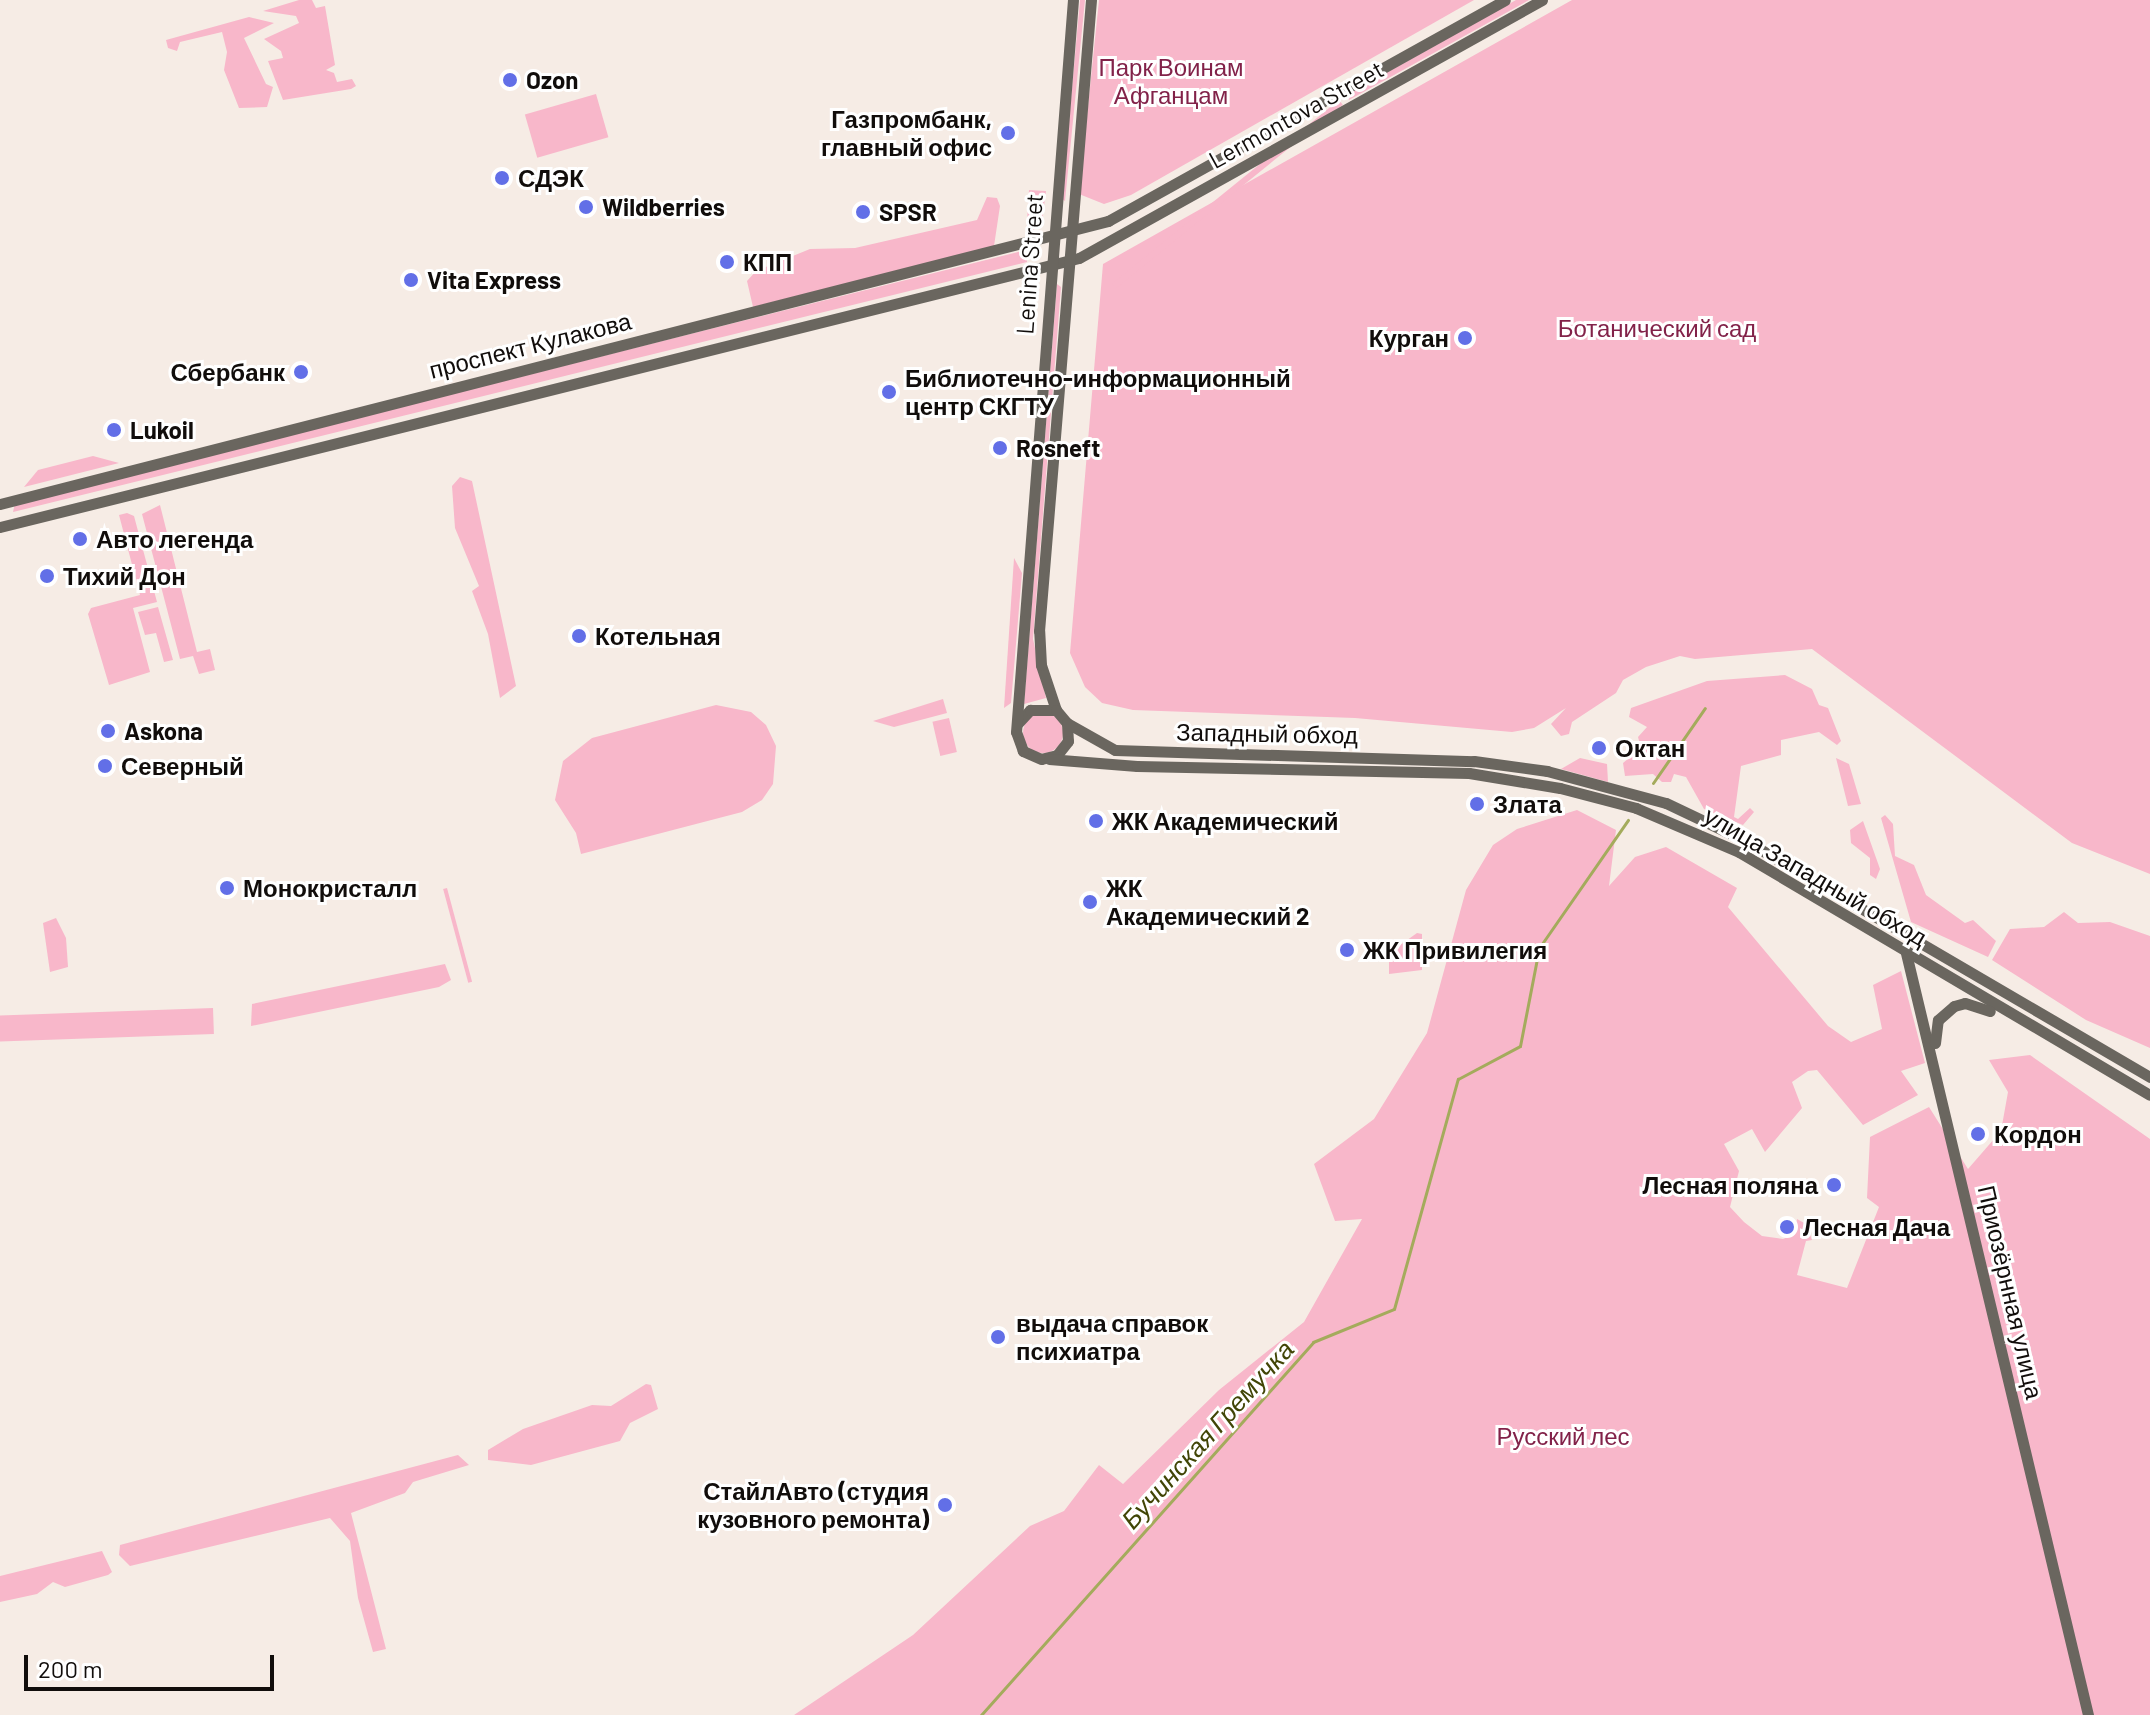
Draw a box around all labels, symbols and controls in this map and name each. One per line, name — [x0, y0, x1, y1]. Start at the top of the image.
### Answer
park label: Парк Воинам Афганцам — [1098, 53, 1244, 109]
street label: Lermontova Street — [1204, 54, 1388, 174]
place label: Ozon — [526, 66, 578, 94]
marker: Ozon — [501, 71, 519, 89]
place label: Газпромбанк, главный офис — [821, 105, 992, 161]
marker: Газпромбанк, главный офис — [999, 124, 1017, 142]
place label: СДЭК — [518, 164, 584, 192]
marker: СДЭК — [493, 169, 511, 187]
place label: Wildberries — [602, 193, 725, 221]
street label: Lenina Street — [1010, 193, 1048, 335]
marker: Wildberries — [577, 198, 595, 216]
place label: SPSR — [879, 198, 937, 226]
marker: SPSR — [854, 203, 872, 221]
place label: КПП — [743, 248, 792, 276]
marker: КПП — [718, 253, 736, 271]
place label: Vita Express — [427, 266, 561, 294]
marker: Vita Express — [402, 271, 420, 289]
street label: проспект Кулакова — [426, 306, 634, 384]
park label: Ботанический сад — [1558, 314, 1756, 342]
place label: Курган — [1369, 324, 1449, 352]
marker: Курган — [1456, 329, 1474, 347]
place label: Сбербанк — [170, 358, 285, 386]
marker: Сбербанк — [292, 363, 310, 381]
place label: Библиотечно-информационный центр СКГТУ — [905, 364, 1291, 420]
marker: Библиотечно-информационный центр СКГТУ — [880, 383, 898, 401]
place label: Lukoil — [130, 416, 194, 444]
marker: Lukoil — [105, 421, 123, 439]
place label: Rosneft — [1016, 434, 1100, 462]
marker: Rosneft — [991, 439, 1009, 457]
place label: Авто легенда — [96, 525, 253, 553]
marker: Авто легенда — [71, 530, 89, 548]
place label: Тихий Дон — [63, 562, 186, 590]
marker: Тихий Дон — [38, 567, 56, 585]
place label: Котельная — [595, 622, 721, 650]
marker: Котельная — [570, 627, 588, 645]
place label: Askona — [124, 717, 203, 745]
street label: Западный обход — [1176, 717, 1358, 749]
marker: Askona — [99, 722, 117, 740]
place label: Октан — [1615, 734, 1685, 762]
marker: Октан — [1590, 739, 1608, 757]
place label: Северный — [121, 752, 244, 780]
marker: Северный — [96, 757, 114, 775]
place label: Злата — [1493, 790, 1562, 818]
marker: Злата — [1468, 795, 1486, 813]
street label: улица Западный обход — [1699, 800, 1933, 952]
place label: ЖК Академический — [1112, 807, 1338, 835]
marker: ЖК Академический — [1087, 812, 1105, 830]
place label: Монокристалл — [243, 874, 417, 902]
place label: ЖК Академический 2 — [1106, 874, 1310, 930]
marker: Монокристалл — [218, 879, 236, 897]
marker: ЖК Академический 2 — [1081, 893, 1099, 911]
place label: ЖК Привилегия — [1363, 936, 1547, 964]
marker: ЖК Привилегия — [1338, 941, 1356, 959]
place label: Кордон — [1994, 1120, 2082, 1148]
marker: Кордон — [1969, 1125, 1987, 1143]
place label: Лесная поляна — [1642, 1171, 1818, 1199]
marker: Лесная поляна — [1825, 1176, 1843, 1194]
street label: Приозёрнная улица — [1972, 1182, 2050, 1402]
place label: Лесная Дача — [1803, 1213, 1950, 1241]
marker: Лесная Дача — [1778, 1218, 1796, 1236]
place label: выдача справок психиатра — [1016, 1309, 1208, 1365]
marker: выдача справок психиатра — [987, 1326, 1009, 1348]
water label: Бучинская Гремучка — [1114, 1333, 1300, 1535]
park label: Русский лес — [1496, 1422, 1630, 1450]
place label: СтайлАвто (студия кузовного ремонта) — [697, 1477, 929, 1533]
marker: СтайлАвто (студия кузовного ремонта) — [936, 1496, 954, 1514]
scale bar — [28, 1639, 278, 1689]
text: 200 m — [38, 1654, 103, 1683]

